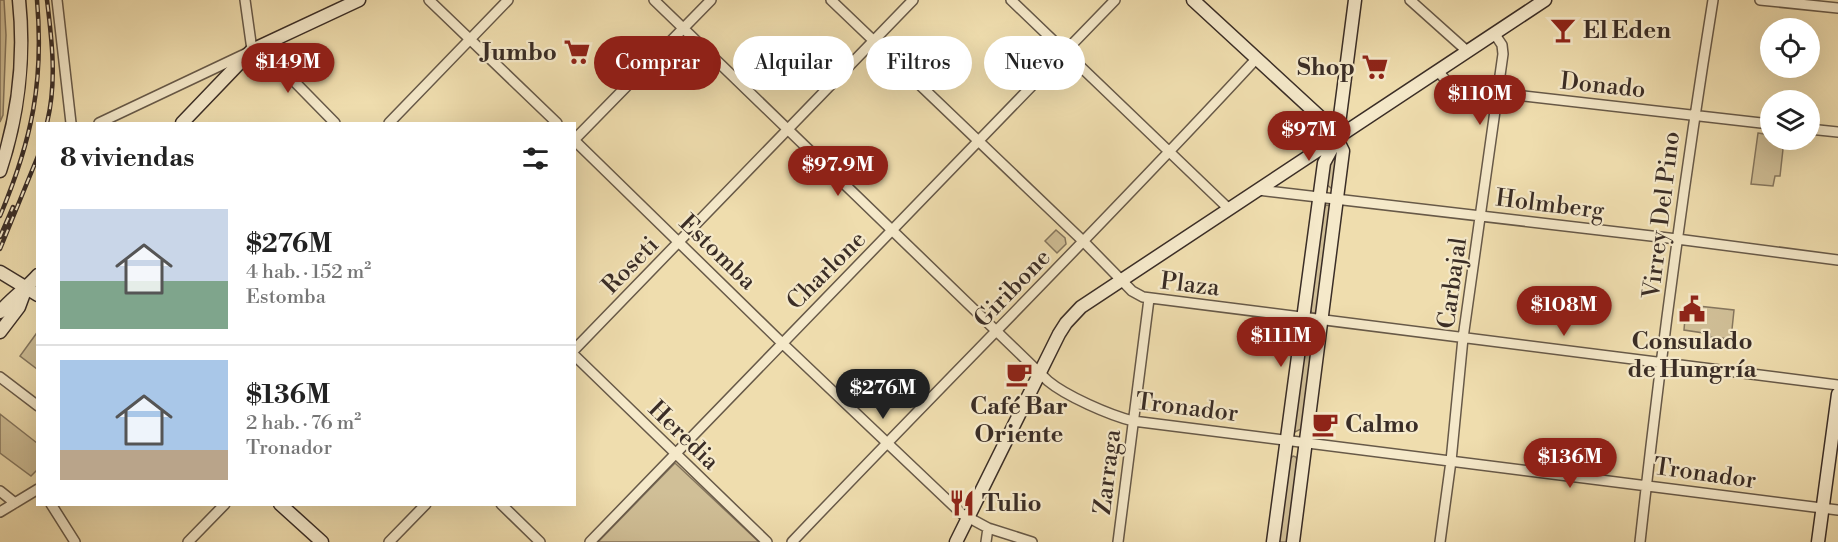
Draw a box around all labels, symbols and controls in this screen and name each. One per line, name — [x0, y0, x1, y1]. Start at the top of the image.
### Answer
bar icon: El Eden — [1548, 15, 1578, 45]
place label: El Eden — [1583, 16, 1671, 46]
map controls — [1760, 18, 1820, 150]
button: locate — [1760, 18, 1820, 78]
chip: Comprar — [594, 36, 721, 90]
chip: Alquilar — [733, 36, 854, 90]
chip: Filtros — [866, 36, 972, 90]
chip: Nuevo — [984, 36, 1085, 90]
supermarket icon: Jumbo — [562, 37, 592, 67]
place label: Jumbo — [479, 38, 557, 68]
pin: $149M — [246, 43, 330, 94]
text: $149M — [255, 50, 321, 75]
supermarket icon: Shop — [1360, 52, 1390, 82]
place label: Shop — [1297, 53, 1355, 83]
street label: Donado — [1559, 67, 1647, 105]
pin: $110M — [1438, 75, 1522, 126]
text: $110M — [1448, 82, 1512, 107]
button: layers — [1760, 90, 1820, 150]
pin: $97M — [1273, 111, 1345, 162]
text: $97M — [1282, 118, 1336, 143]
street label: Virrey Del Pino — [1637, 130, 1687, 301]
text: 8 viviendas — [60, 142, 194, 174]
icon: filters — [519, 142, 552, 175]
pin: $97.9M — [789, 146, 887, 197]
text: $97.9M — [802, 153, 874, 178]
street label: Holmberg — [1494, 183, 1606, 227]
street label: Estomba — [672, 209, 763, 297]
street label: Charlone — [781, 225, 873, 317]
text: $276M — [246, 228, 332, 260]
street label: Roseti — [596, 230, 666, 301]
icon: home — [108, 233, 180, 305]
street label: Carbajal — [1432, 236, 1474, 331]
street label: Giribone — [968, 243, 1058, 334]
text: 4 hab. · 152 m² — [246, 260, 371, 285]
street label: Plaza — [1159, 266, 1222, 304]
text: Estomba — [246, 285, 326, 310]
pin: $108M — [1522, 286, 1606, 337]
text: $108M — [1531, 293, 1597, 318]
public building icon: Consulado de Hungría — [1677, 294, 1707, 324]
pin: $111M — [1239, 317, 1323, 368]
text: $111M — [1251, 324, 1311, 349]
place label: Consulado de Hungría — [1628, 327, 1757, 385]
cafe icon: Café Bar Oriente — [1004, 359, 1034, 389]
pin: $276M — [841, 369, 925, 420]
text: $276M — [850, 376, 916, 401]
text: $136M — [246, 379, 330, 411]
icon: home — [108, 384, 180, 456]
street label: Tronador — [1134, 387, 1240, 429]
place label: Café Bar Oriente — [970, 392, 1068, 450]
street label: Heredia — [641, 395, 726, 477]
cafe icon: Calmo — [1310, 409, 1340, 439]
place label: Calmo — [1345, 410, 1419, 440]
text: 2 hab. · 76 m² — [246, 411, 361, 436]
street label: Zarraga — [1088, 427, 1128, 516]
text: Tronador — [246, 436, 332, 461]
pin: $136M — [1528, 438, 1612, 489]
text: $136M — [1538, 445, 1602, 470]
street label: Tronador — [1652, 452, 1758, 496]
restaurant icon: Tulio — [947, 488, 977, 518]
place label: Tulio — [982, 489, 1042, 519]

